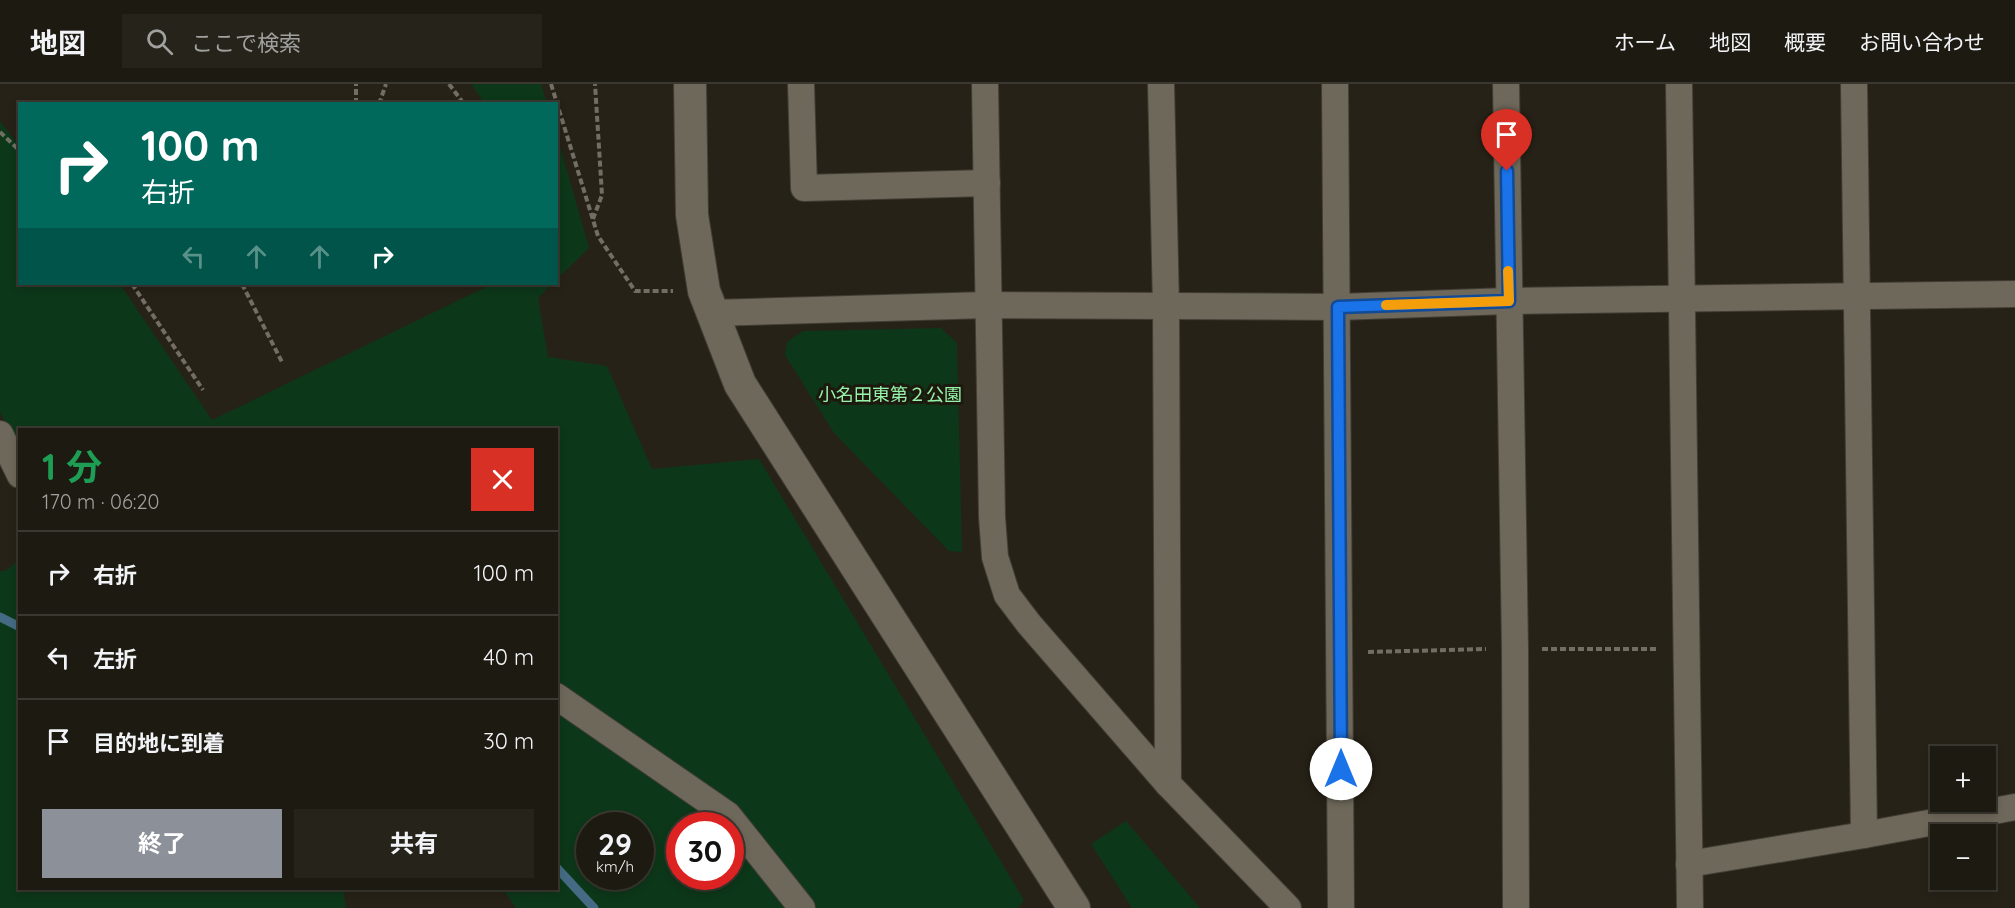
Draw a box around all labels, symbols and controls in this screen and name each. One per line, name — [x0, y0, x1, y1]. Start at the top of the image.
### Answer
search box — [122, 14, 542, 68]
text: 地図 — [30, 25, 86, 60]
icon: search — [143, 25, 176, 58]
text: ここで検索 — [191, 29, 301, 57]
text: ホーム — [1614, 29, 1676, 55]
text: 地図 — [1709, 29, 1751, 55]
text: 概要 — [1784, 29, 1826, 55]
text: お問い合わせ — [1859, 29, 1985, 55]
pin — [1481, 109, 1532, 171]
icon: arrive — [1490, 118, 1523, 151]
text: 100 m — [141, 119, 259, 172]
icon: right — [42, 126, 120, 204]
text: 右折 — [141, 175, 195, 209]
icon: left — [177, 240, 210, 273]
icon: ahead — [240, 240, 273, 273]
icon: ahead — [303, 240, 336, 273]
icon: right — [366, 240, 399, 273]
park label: 小名田東第２公園 — [818, 383, 962, 406]
text: 1 分 — [42, 444, 102, 489]
button: close — [471, 448, 534, 511]
text: 170 m · 06:20 — [42, 489, 159, 514]
icon: right — [42, 557, 75, 590]
text: 100 m — [474, 559, 534, 587]
text: 右折 — [93, 561, 137, 589]
icon: left — [42, 641, 75, 674]
text: 40 m — [483, 643, 534, 671]
text: 左折 — [93, 645, 137, 673]
icon: arrive — [42, 725, 75, 758]
text: 30 m — [483, 727, 534, 755]
text: 目的地に到着 — [93, 729, 225, 757]
position arrow — [1309, 737, 1373, 801]
map controls — [1930, 746, 1996, 890]
button: + — [1930, 746, 1996, 812]
button: 終了 — [42, 809, 282, 878]
button: 共有 — [294, 809, 534, 878]
speed limit sign: 30 — [666, 812, 744, 890]
button: − — [1930, 824, 1996, 890]
text: 29 — [598, 825, 632, 863]
text: km/h — [596, 857, 634, 876]

